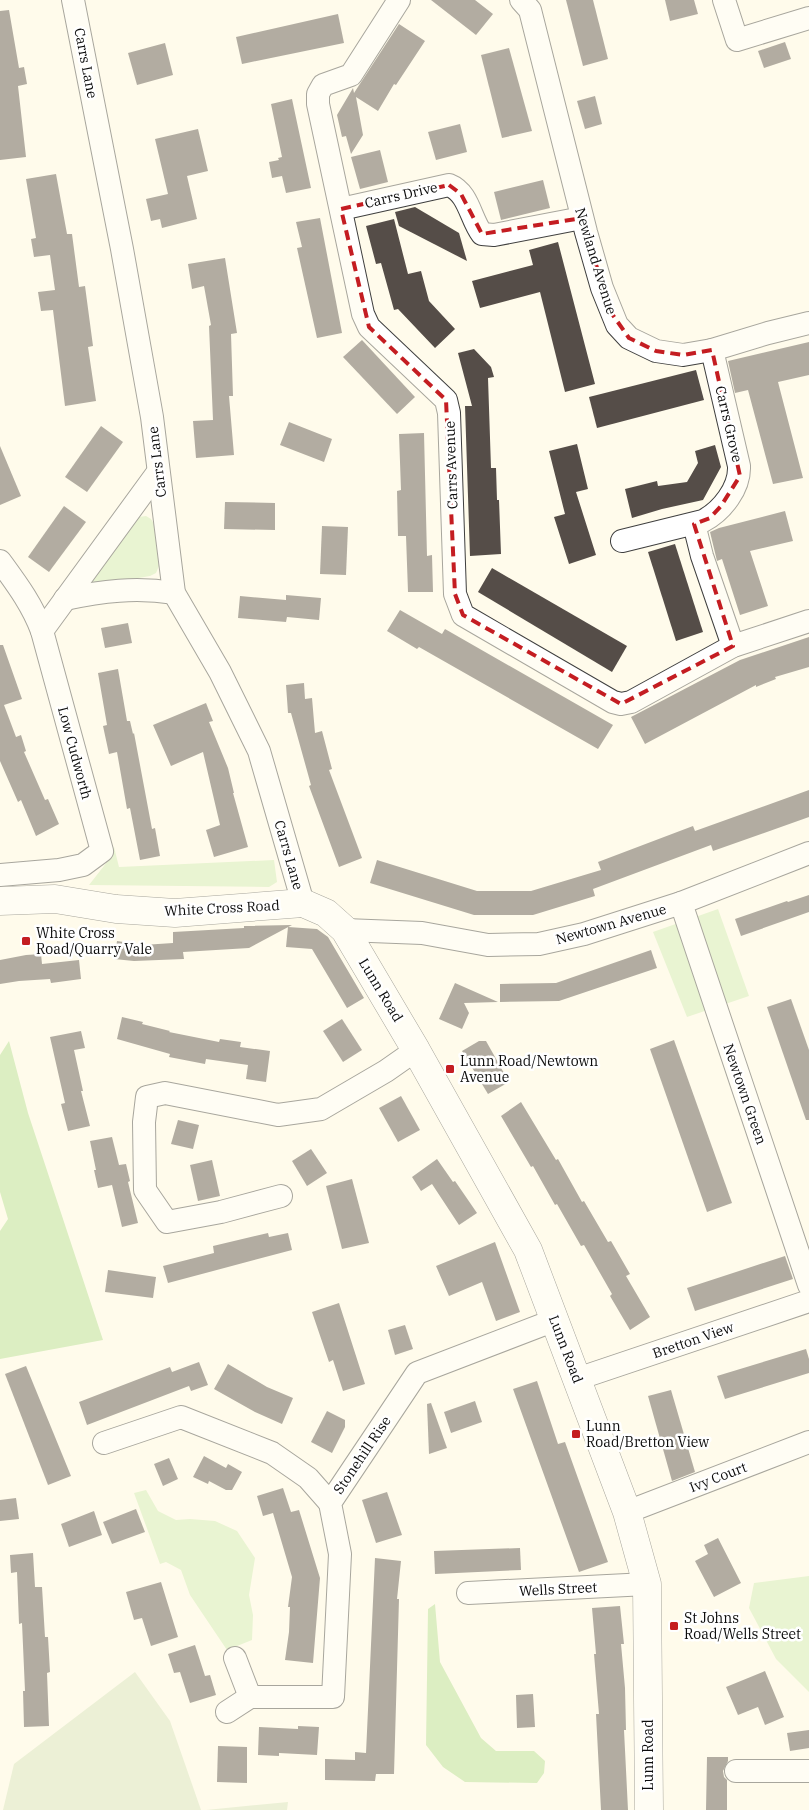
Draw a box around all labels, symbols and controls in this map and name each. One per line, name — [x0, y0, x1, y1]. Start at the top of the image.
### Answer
street label: Carrs Lane — [70, 26, 102, 100]
street label: Carrs Drive — [363, 178, 439, 212]
street label: Newland Avenue — [571, 205, 621, 317]
street label: Carrs Grove — [711, 384, 747, 464]
street label: Carrs Avenue — [440, 421, 462, 509]
street label: Carrs Lane — [144, 425, 170, 499]
street label: Low Cudworth — [54, 705, 96, 802]
street label: Carrs Lane — [270, 818, 308, 892]
street label: White Cross Road — [164, 896, 281, 920]
street label: Newtown Avenue — [554, 900, 668, 948]
place label: White Cross Road/Quarry Vale — [36, 924, 152, 958]
marker: White Cross Road/Quarry Vale — [20, 935, 32, 947]
street label: Lunn Road — [355, 955, 407, 1026]
street label: Newtown Green — [719, 1041, 771, 1147]
place label: Lunn Road/Newtown Avenue — [460, 1052, 598, 1086]
marker: Lunn Road/Newtown Avenue — [444, 1063, 456, 1075]
street label: Lunn Road — [545, 1312, 587, 1386]
street label: Bretton View — [650, 1318, 736, 1362]
street label: Stonehill Rise — [329, 1412, 395, 1498]
place label: Lunn Road/Bretton View — [586, 1417, 709, 1451]
marker: Lunn Road/Bretton View — [570, 1428, 582, 1440]
street label: Ivy Court — [687, 1458, 749, 1496]
street label: Wells Street — [518, 1578, 598, 1600]
place label: St Johns Road/Wells Street — [684, 1609, 801, 1643]
marker: St Johns Road/Wells Street — [668, 1620, 680, 1632]
street label: Lunn Road — [639, 1719, 657, 1791]

